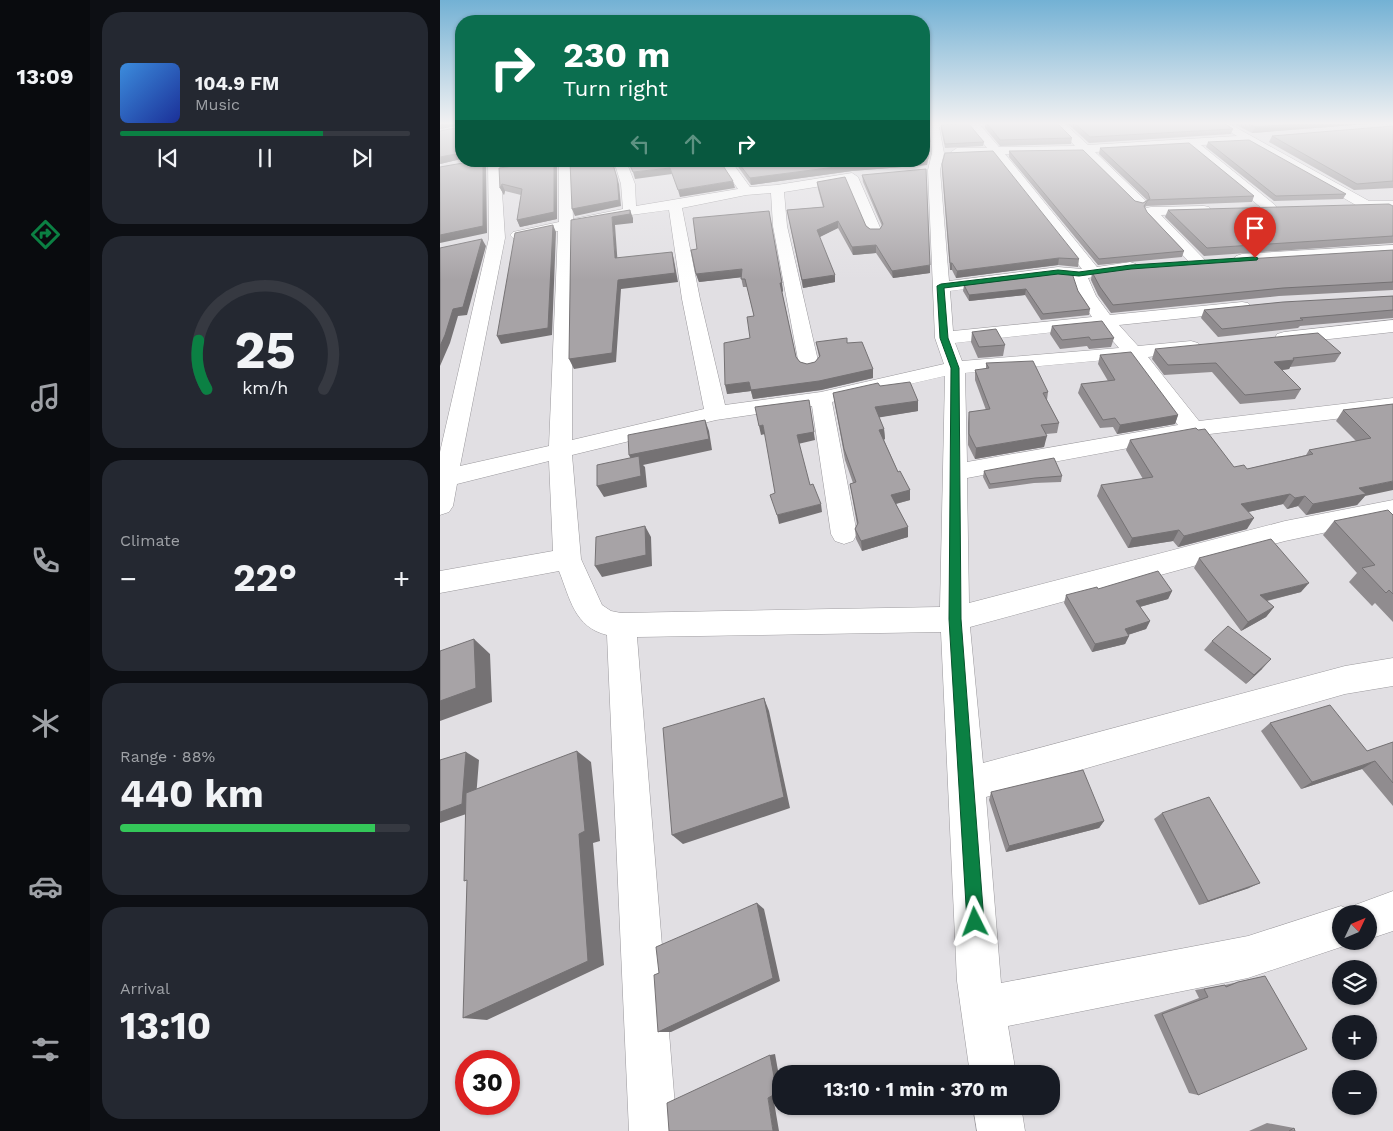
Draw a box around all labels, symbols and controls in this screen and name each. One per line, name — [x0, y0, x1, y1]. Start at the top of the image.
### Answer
text: 230 m — [563, 34, 670, 76]
icon: right — [480, 35, 545, 100]
text: 13:09 — [17, 64, 73, 89]
text: 104.9 FM — [195, 72, 279, 95]
text: Turn right — [563, 76, 668, 101]
text: Music — [195, 95, 240, 114]
icon: left — [626, 130, 654, 158]
icon: ahead — [679, 130, 707, 158]
icon: right — [732, 130, 760, 158]
icon: previous — [154, 144, 182, 172]
icon: pause — [251, 144, 279, 172]
icon: next — [348, 144, 376, 172]
pin — [1234, 207, 1276, 258]
icon: arrive — [1241, 214, 1269, 242]
icon: directions — [28, 217, 63, 252]
text: 25 — [234, 320, 296, 381]
text: km/h — [242, 377, 288, 398]
icon: music — [28, 380, 63, 415]
text: Climate — [120, 531, 180, 550]
icon: phone — [28, 543, 63, 578]
text: 22° — [233, 556, 297, 600]
text: − — [120, 562, 137, 595]
text: + — [393, 562, 410, 595]
icon: climate — [28, 706, 63, 741]
text: Range · 88% — [120, 747, 215, 766]
text: 440 km — [120, 772, 264, 816]
icon: car — [28, 869, 63, 904]
position arrow — [948, 895, 1000, 947]
north arrow — [1332, 905, 1378, 950]
map controls — [1332, 905, 1377, 1115]
button: layers — [1332, 960, 1377, 1005]
text: Arrival — [120, 979, 170, 998]
text: 13:10 — [120, 1004, 211, 1048]
button: + — [1332, 1015, 1377, 1060]
icon: filters — [28, 1032, 63, 1067]
speed limit sign: 30 — [455, 1050, 520, 1115]
button: − — [1332, 1070, 1377, 1115]
text: 13:10 · 1 min · 370 m — [824, 1078, 1008, 1101]

